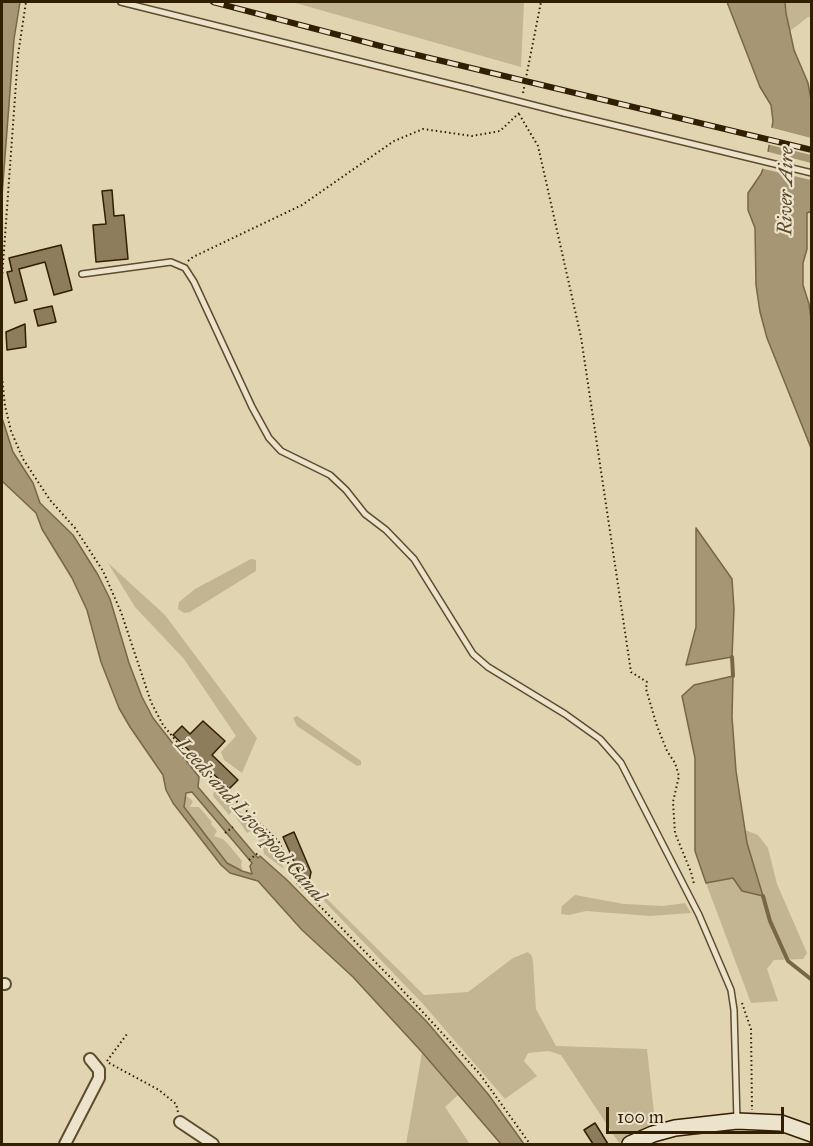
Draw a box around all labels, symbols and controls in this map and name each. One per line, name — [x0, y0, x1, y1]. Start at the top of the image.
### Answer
water label: River Aire — [774, 147, 800, 235]
water label: Leeds and Liverpool Canal — [170, 734, 330, 908]
scale bar — [609, 1095, 788, 1133]
text: 100 m — [617, 1106, 664, 1128]

